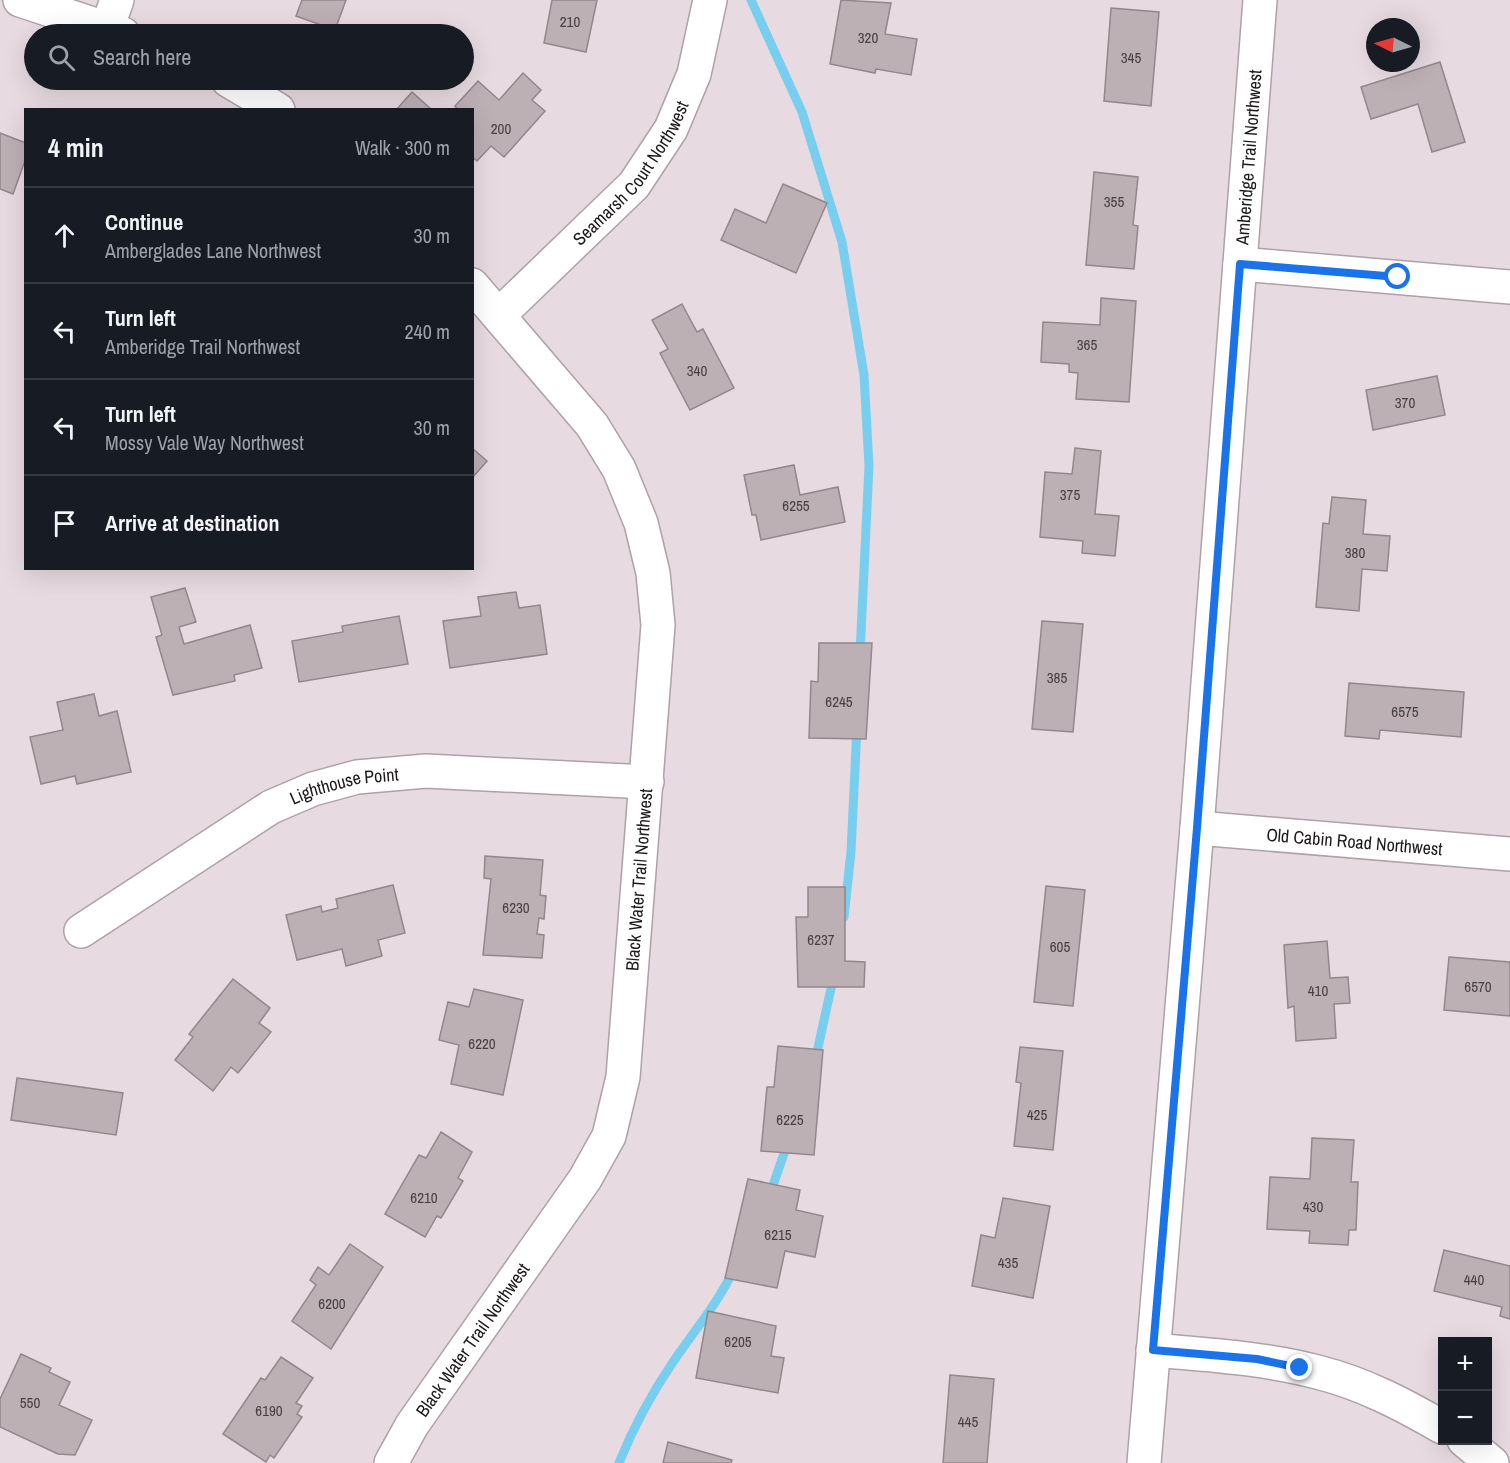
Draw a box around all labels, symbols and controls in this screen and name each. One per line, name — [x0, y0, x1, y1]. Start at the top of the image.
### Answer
house number: 210 — [560, 11, 580, 32]
north arrow — [1366, 18, 1420, 72]
search box — [24, 24, 474, 90]
house number: 320 — [858, 27, 878, 48]
icon: search — [45, 41, 78, 74]
text: Search here — [93, 42, 191, 72]
house number: 345 — [1121, 47, 1141, 68]
street label: Amberidge Trail Northwest — [1229, 69, 1267, 247]
street label: Seamarsh Court Northwest — [567, 97, 694, 251]
house number: 200 — [491, 118, 511, 139]
text: 4 min — [48, 130, 104, 165]
text: Walk · 300 m — [355, 134, 450, 161]
house number: 355 — [1104, 191, 1124, 212]
text: Continue — [105, 207, 183, 237]
icon: ahead — [48, 219, 81, 252]
text: 30 m — [414, 222, 450, 249]
text: Amberglades Lane Northwest — [105, 237, 321, 264]
route start — [1384, 263, 1410, 289]
text: Turn left — [105, 303, 176, 333]
icon: left — [48, 315, 81, 348]
text: 240 m — [404, 318, 450, 345]
text: Amberidge Trail Northwest — [105, 333, 300, 360]
house number: 365 — [1077, 334, 1097, 355]
house number: 340 — [687, 360, 707, 381]
house number: 370 — [1395, 392, 1415, 413]
text: Turn left — [105, 399, 176, 429]
icon: left — [48, 411, 81, 444]
text: 30 m — [414, 414, 450, 441]
text: Mossy Vale Way Northwest — [105, 429, 304, 456]
house number: 375 — [1060, 484, 1080, 505]
house number: 6255 — [782, 495, 810, 516]
icon: arrive — [48, 507, 81, 540]
text: Arrive at destination — [105, 508, 279, 538]
house number: 380 — [1345, 542, 1365, 563]
house number: 385 — [1047, 667, 1067, 688]
house number: 6245 — [825, 691, 853, 712]
house number: 6575 — [1391, 701, 1419, 722]
street label: Lighthouse Point — [286, 761, 400, 810]
street label: Black Water Trail Northwest — [619, 788, 658, 972]
street label: Old Cabin Road Northwest — [1265, 821, 1443, 861]
house number: 6230 — [502, 897, 530, 918]
house number: 6237 — [807, 929, 835, 950]
house number: 605 — [1050, 936, 1070, 957]
house number: 6570 — [1464, 976, 1492, 997]
house number: 410 — [1308, 980, 1328, 1001]
house number: 6220 — [468, 1033, 496, 1054]
house number: 425 — [1027, 1104, 1047, 1125]
house number: 6225 — [776, 1109, 804, 1130]
house number: 6210 — [410, 1187, 438, 1208]
house number: 430 — [1303, 1196, 1323, 1217]
house number: 6215 — [764, 1224, 792, 1245]
house number: 435 — [998, 1252, 1018, 1273]
street label: Black Water Trail Northwest — [409, 1258, 535, 1421]
house number: 440 — [1464, 1269, 1484, 1290]
house number: 6200 — [318, 1293, 346, 1314]
house number: 6205 — [724, 1331, 752, 1352]
map controls — [1438, 1337, 1492, 1445]
button: + — [1438, 1337, 1492, 1391]
route end — [1286, 1354, 1312, 1380]
button: − — [1438, 1391, 1492, 1445]
house number: 550 — [20, 1392, 40, 1413]
house number: 6190 — [255, 1400, 283, 1421]
house number: 445 — [958, 1411, 978, 1432]

